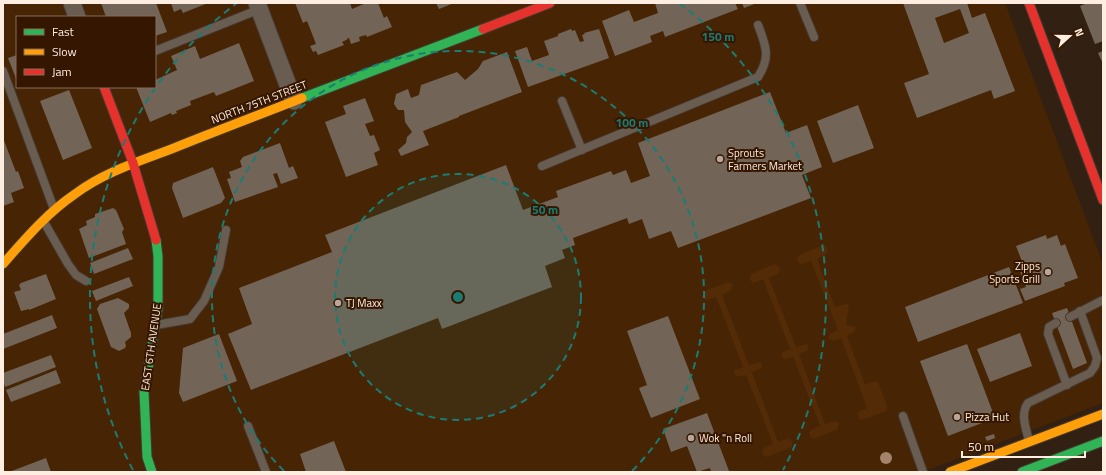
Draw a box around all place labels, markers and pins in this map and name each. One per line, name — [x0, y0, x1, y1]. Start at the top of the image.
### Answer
place label: Sprouts Farmers Market — [728, 145, 802, 174]
marker: Sprouts Farmers Market — [715, 154, 725, 164]
place label: Zipps Sports Grill — [989, 258, 1040, 287]
marker: Zipps Sports Grill — [1043, 267, 1053, 277]
centre of rings — [451, 290, 465, 304]
place label: TJ Maxx — [346, 295, 382, 311]
marker: TJ Maxx — [333, 298, 343, 308]
place label: Pizza Hut — [965, 409, 1009, 425]
marker: Pizza Hut — [952, 412, 962, 422]
place label: Wok "n Roll — [699, 430, 752, 446]
marker: Wok "n Roll — [686, 433, 696, 443]

